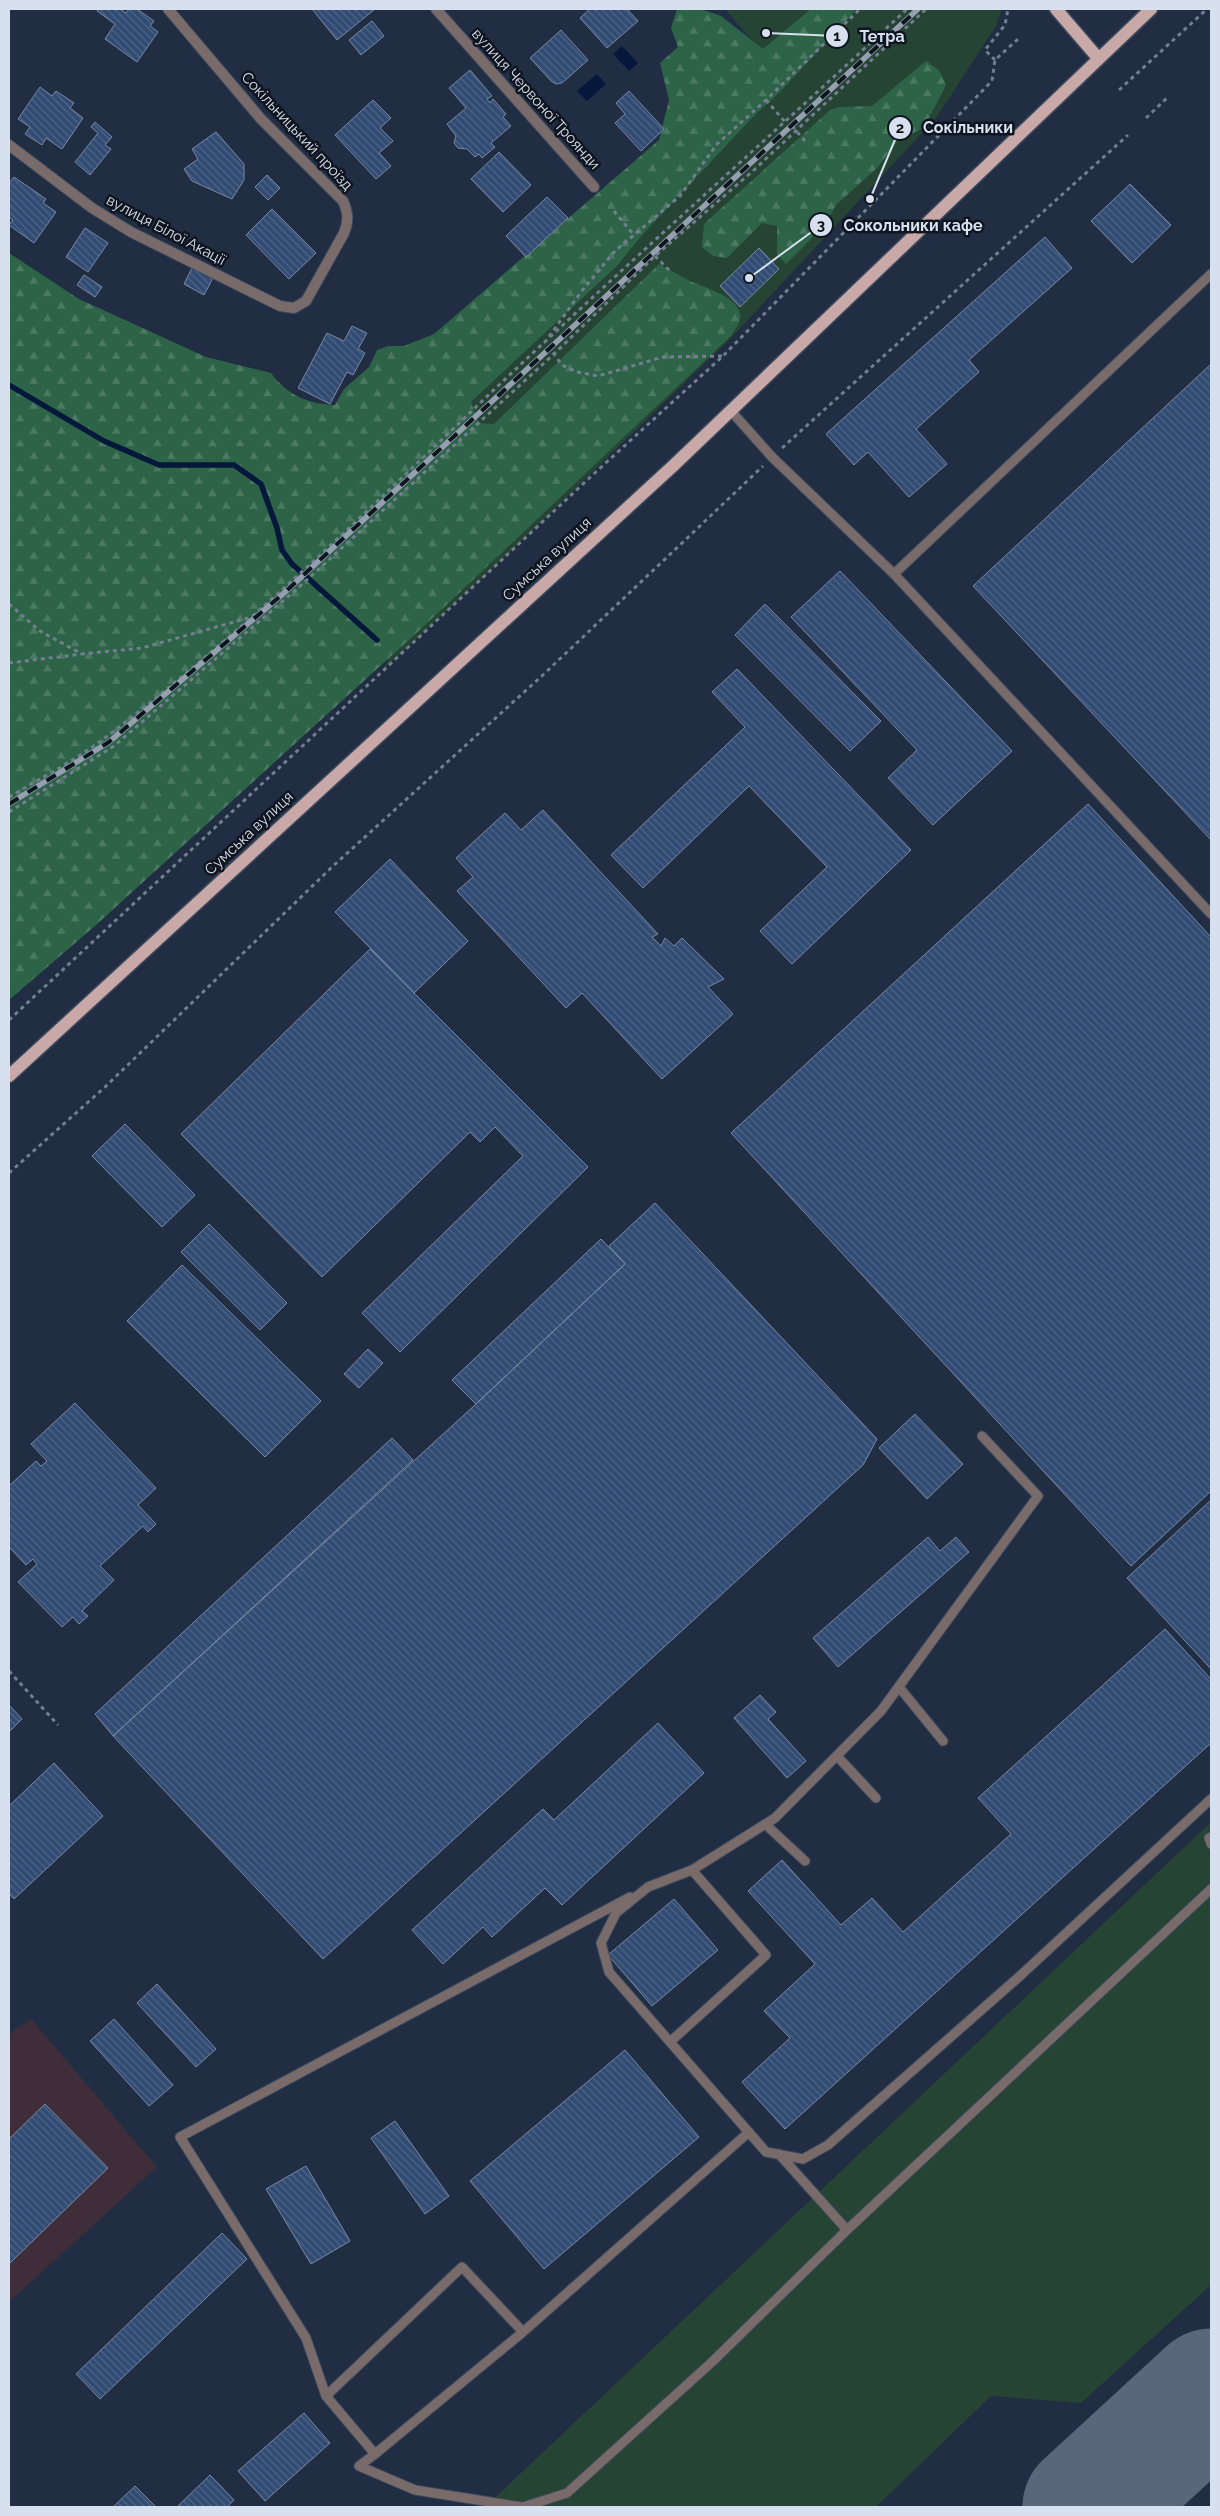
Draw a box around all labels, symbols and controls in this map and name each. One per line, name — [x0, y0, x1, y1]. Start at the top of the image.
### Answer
callout: Тетра — [824, 21, 914, 52]
street label: вулиця Червоної Троянди — [468, 25, 604, 173]
text: 1 — [833, 27, 841, 45]
text: Тетра — [859, 27, 905, 46]
street label: Сокільницький проїзд — [238, 68, 357, 194]
callout: Сокільники — [888, 112, 1023, 143]
text: Сокільники — [923, 118, 1013, 137]
text: 2 — [896, 119, 904, 137]
street label: вулиця Білої Акації — [103, 191, 229, 269]
callout: Сокольники кафе — [808, 210, 992, 241]
text: 3 — [817, 216, 825, 234]
text: Сокольники кафе — [844, 216, 983, 235]
street label: Сумська вулиця — [499, 513, 595, 605]
street label: Сумська вулиця — [201, 787, 297, 879]

